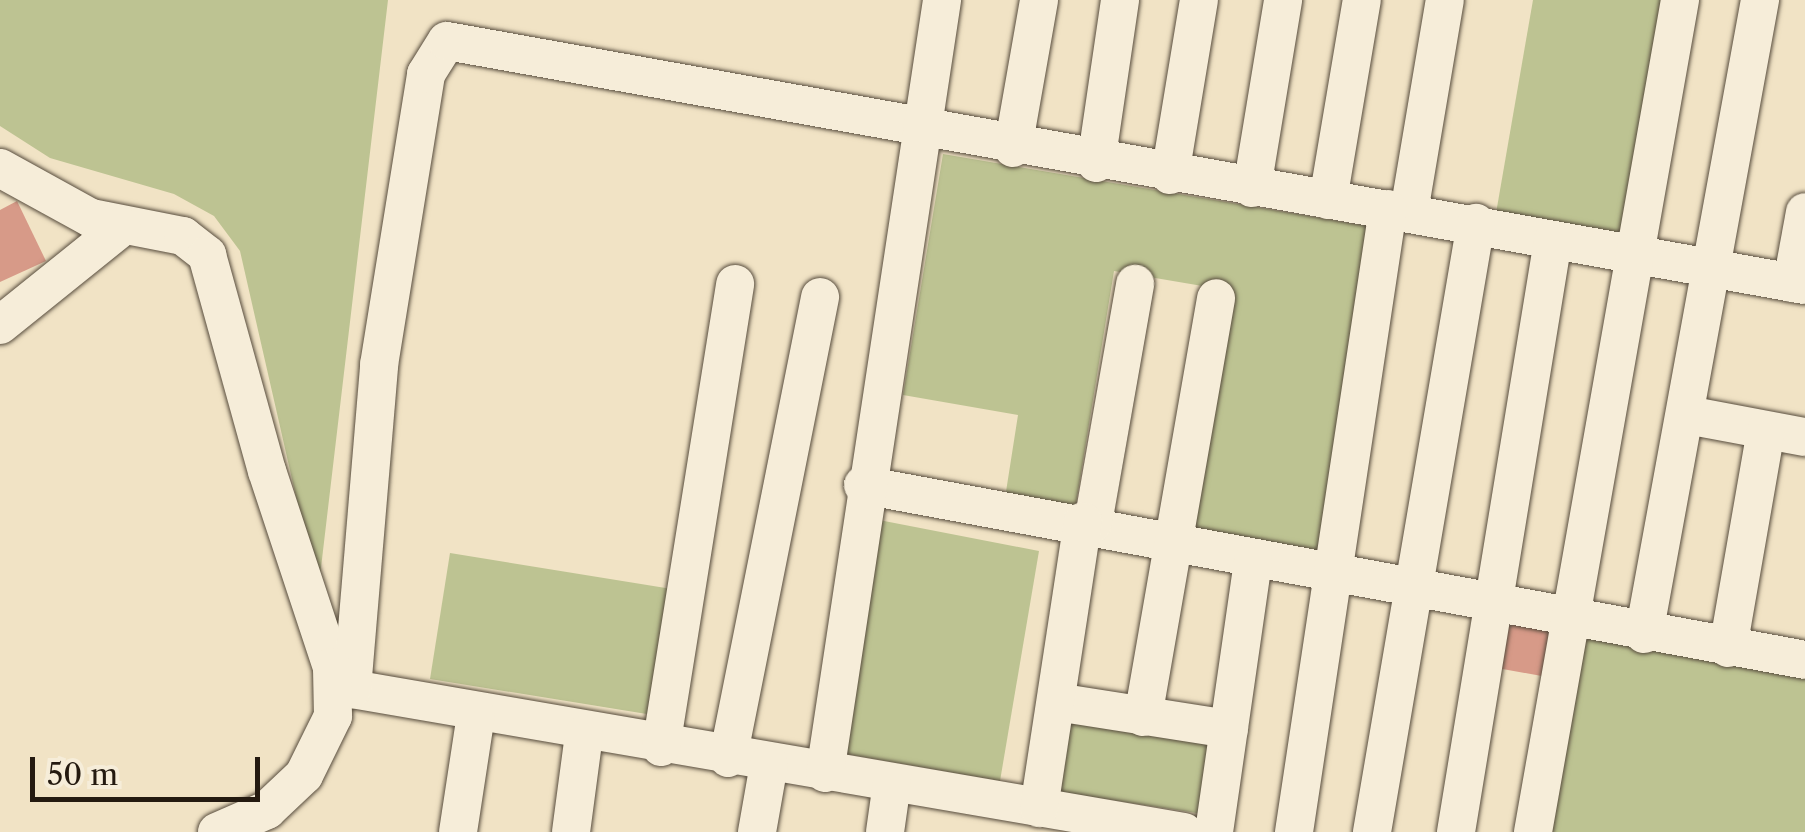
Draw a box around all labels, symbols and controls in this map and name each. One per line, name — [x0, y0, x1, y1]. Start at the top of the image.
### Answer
scale bar — [35, 737, 265, 799]
text: 50 m — [47, 756, 118, 793]

